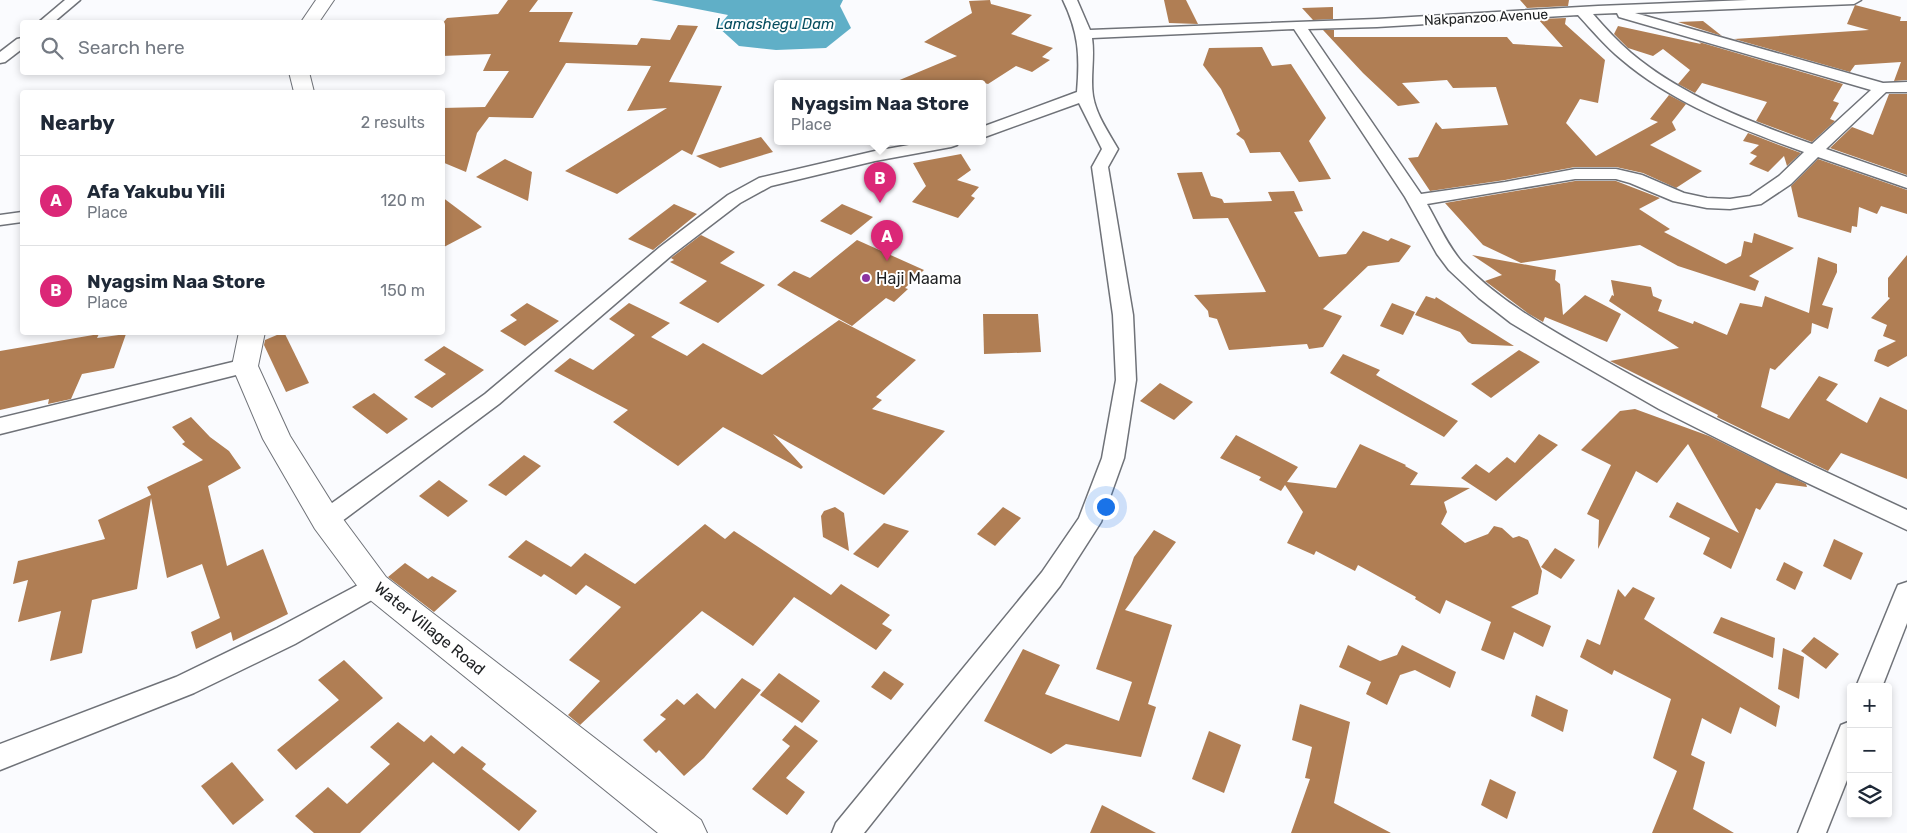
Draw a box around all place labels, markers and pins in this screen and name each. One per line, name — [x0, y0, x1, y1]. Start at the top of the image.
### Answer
pin: B — [864, 162, 896, 203]
pin: A — [871, 220, 903, 261]
place label: Haji Maama — [876, 269, 962, 288]
marker: Haji Maama — [860, 272, 872, 284]

